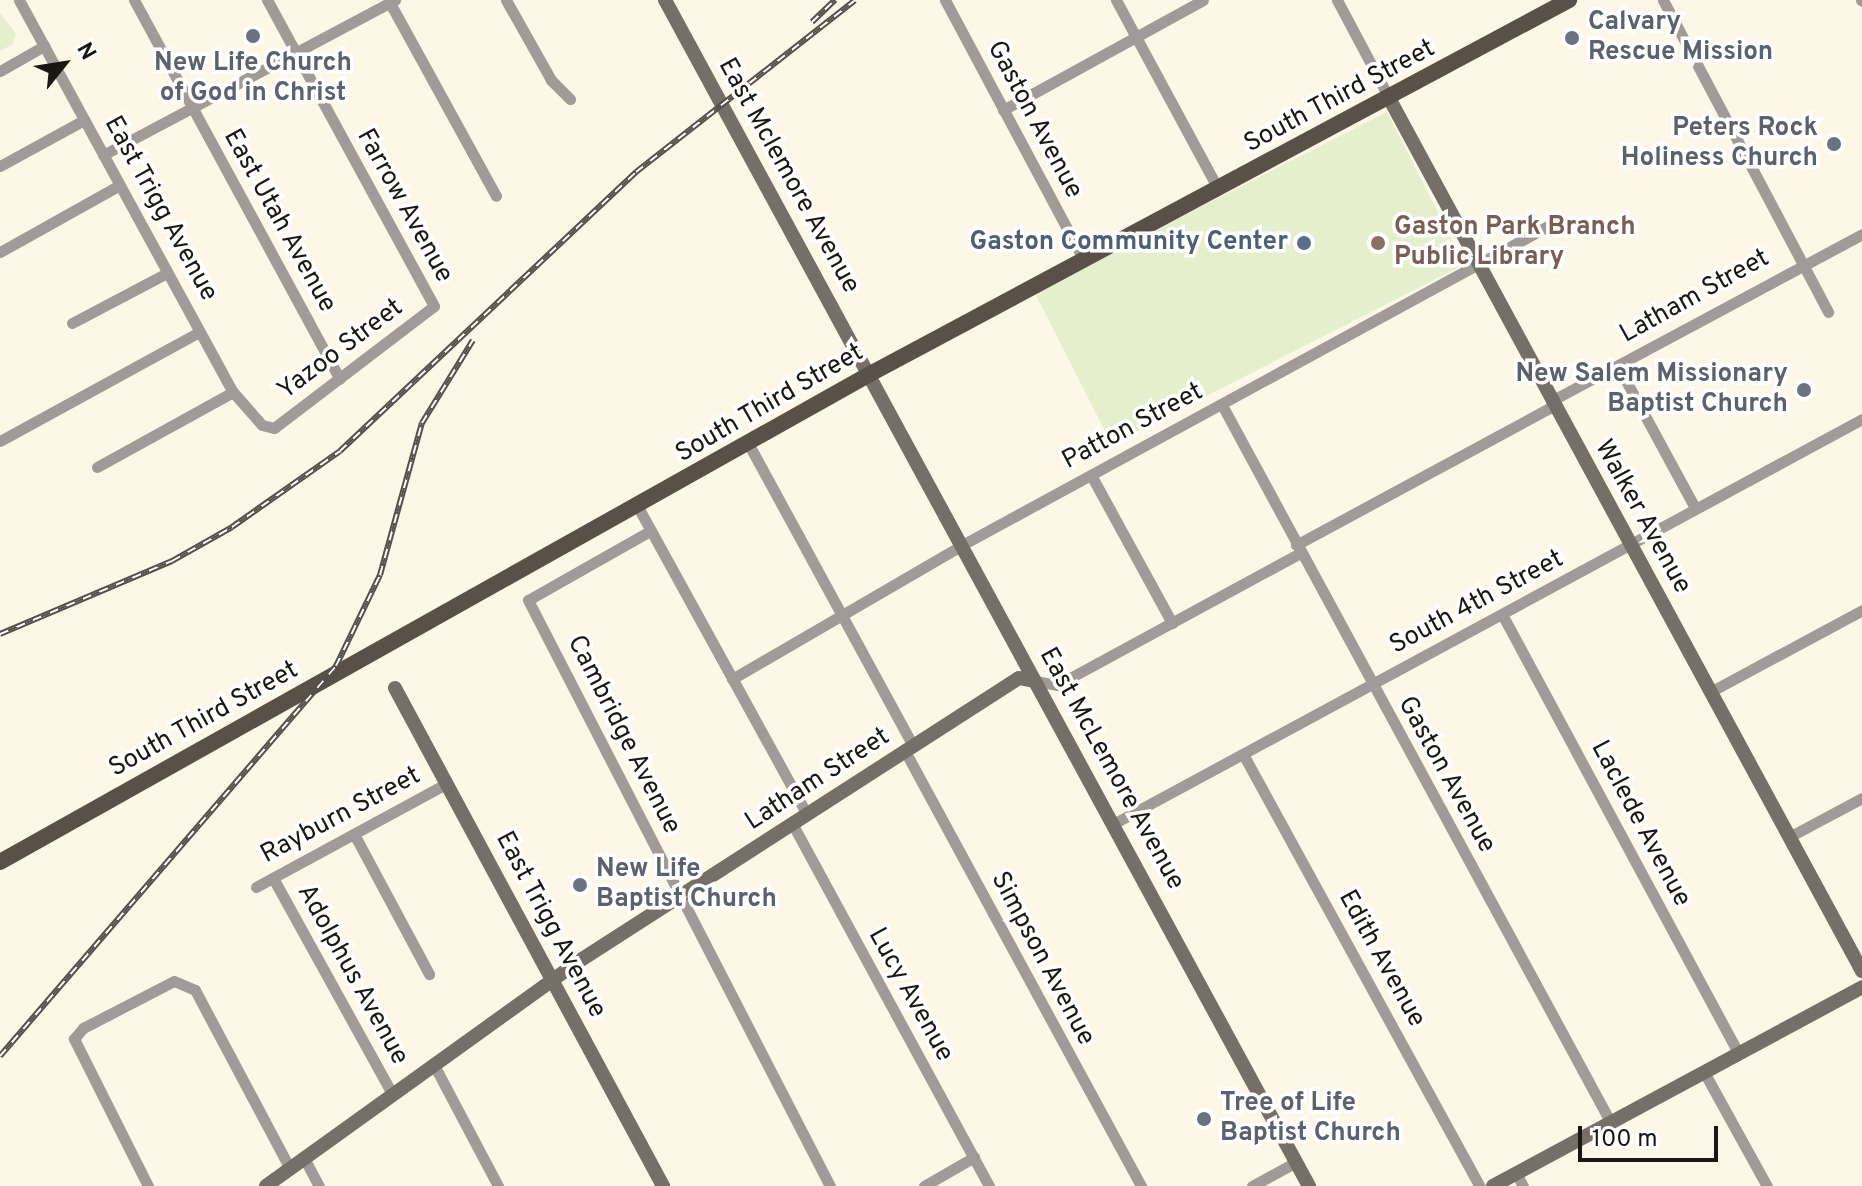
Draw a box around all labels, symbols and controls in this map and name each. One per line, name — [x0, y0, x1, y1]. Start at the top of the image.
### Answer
place label: Calvary Rescue Mission — [1588, 7, 1773, 68]
north arrow — [24, 24, 104, 104]
marker: New Life Church of God in Christ — [244, 27, 262, 45]
marker: Calvary Rescue Mission — [1563, 29, 1581, 47]
street label: South Third Street — [1239, 33, 1441, 161]
street label: Gaston Avenue — [979, 35, 1089, 205]
text: N — [70, 38, 101, 65]
place label: New Life Church of God in Christ — [154, 48, 352, 110]
street label: East Mclemore Avenue — [710, 52, 866, 300]
street label: East Trigg Avenue — [96, 110, 224, 308]
place label: Peters Rock Holiness Church — [1621, 113, 1818, 174]
street label: East Utah Avenue — [215, 123, 343, 319]
street label: Farrow Avenue — [349, 123, 459, 289]
marker: Peters Rock Holiness Church — [1825, 135, 1843, 153]
place label: Gaston Park Branch Public Library — [1394, 212, 1636, 274]
place label: Gaston Community Center — [970, 227, 1288, 259]
marker: Gaston Community Center — [1295, 234, 1313, 252]
marker: Gaston Park Branch Public Library — [1369, 234, 1387, 252]
street label: Latham Street — [1615, 243, 1775, 351]
street label: Yazoo Street — [272, 293, 410, 407]
street label: South Third Street — [670, 337, 870, 471]
place label: New Salem Missionary Baptist Church — [1515, 359, 1788, 420]
street label: Patton Street — [1057, 377, 1209, 477]
marker: New Salem Missionary Baptist Church — [1795, 381, 1813, 399]
street label: Walker Avenue — [1587, 434, 1697, 600]
street label: South 4th Street — [1385, 544, 1569, 662]
street label: Cambridge Avenue — [559, 630, 687, 840]
street label: East McLemore Avenue — [1031, 642, 1191, 896]
street label: South Third Street — [104, 655, 304, 785]
street label: Gaston Avenue — [1390, 691, 1502, 859]
street label: Latham Street — [740, 722, 896, 838]
street label: Laclede Avenue — [1583, 735, 1697, 913]
street label: Rayburn Street — [256, 761, 426, 871]
street label: East Trigg Avenue — [487, 826, 613, 1024]
place label: New Life Baptist Church — [596, 854, 777, 916]
street label: Simpson Avenue — [983, 866, 1101, 1052]
marker: New Life Baptist Church — [571, 876, 589, 894]
street label: Adolphus Avenue — [289, 879, 415, 1071]
street label: Edith Avenue — [1330, 885, 1432, 1033]
street label: Lucy Avenue — [860, 922, 960, 1068]
place label: Tree of Life Baptist Church — [1220, 1088, 1401, 1150]
marker: Tree of Life Baptist Church — [1195, 1110, 1213, 1128]
scale bar — [1582, 1110, 1722, 1160]
text: 100 m — [1592, 1125, 1658, 1155]

